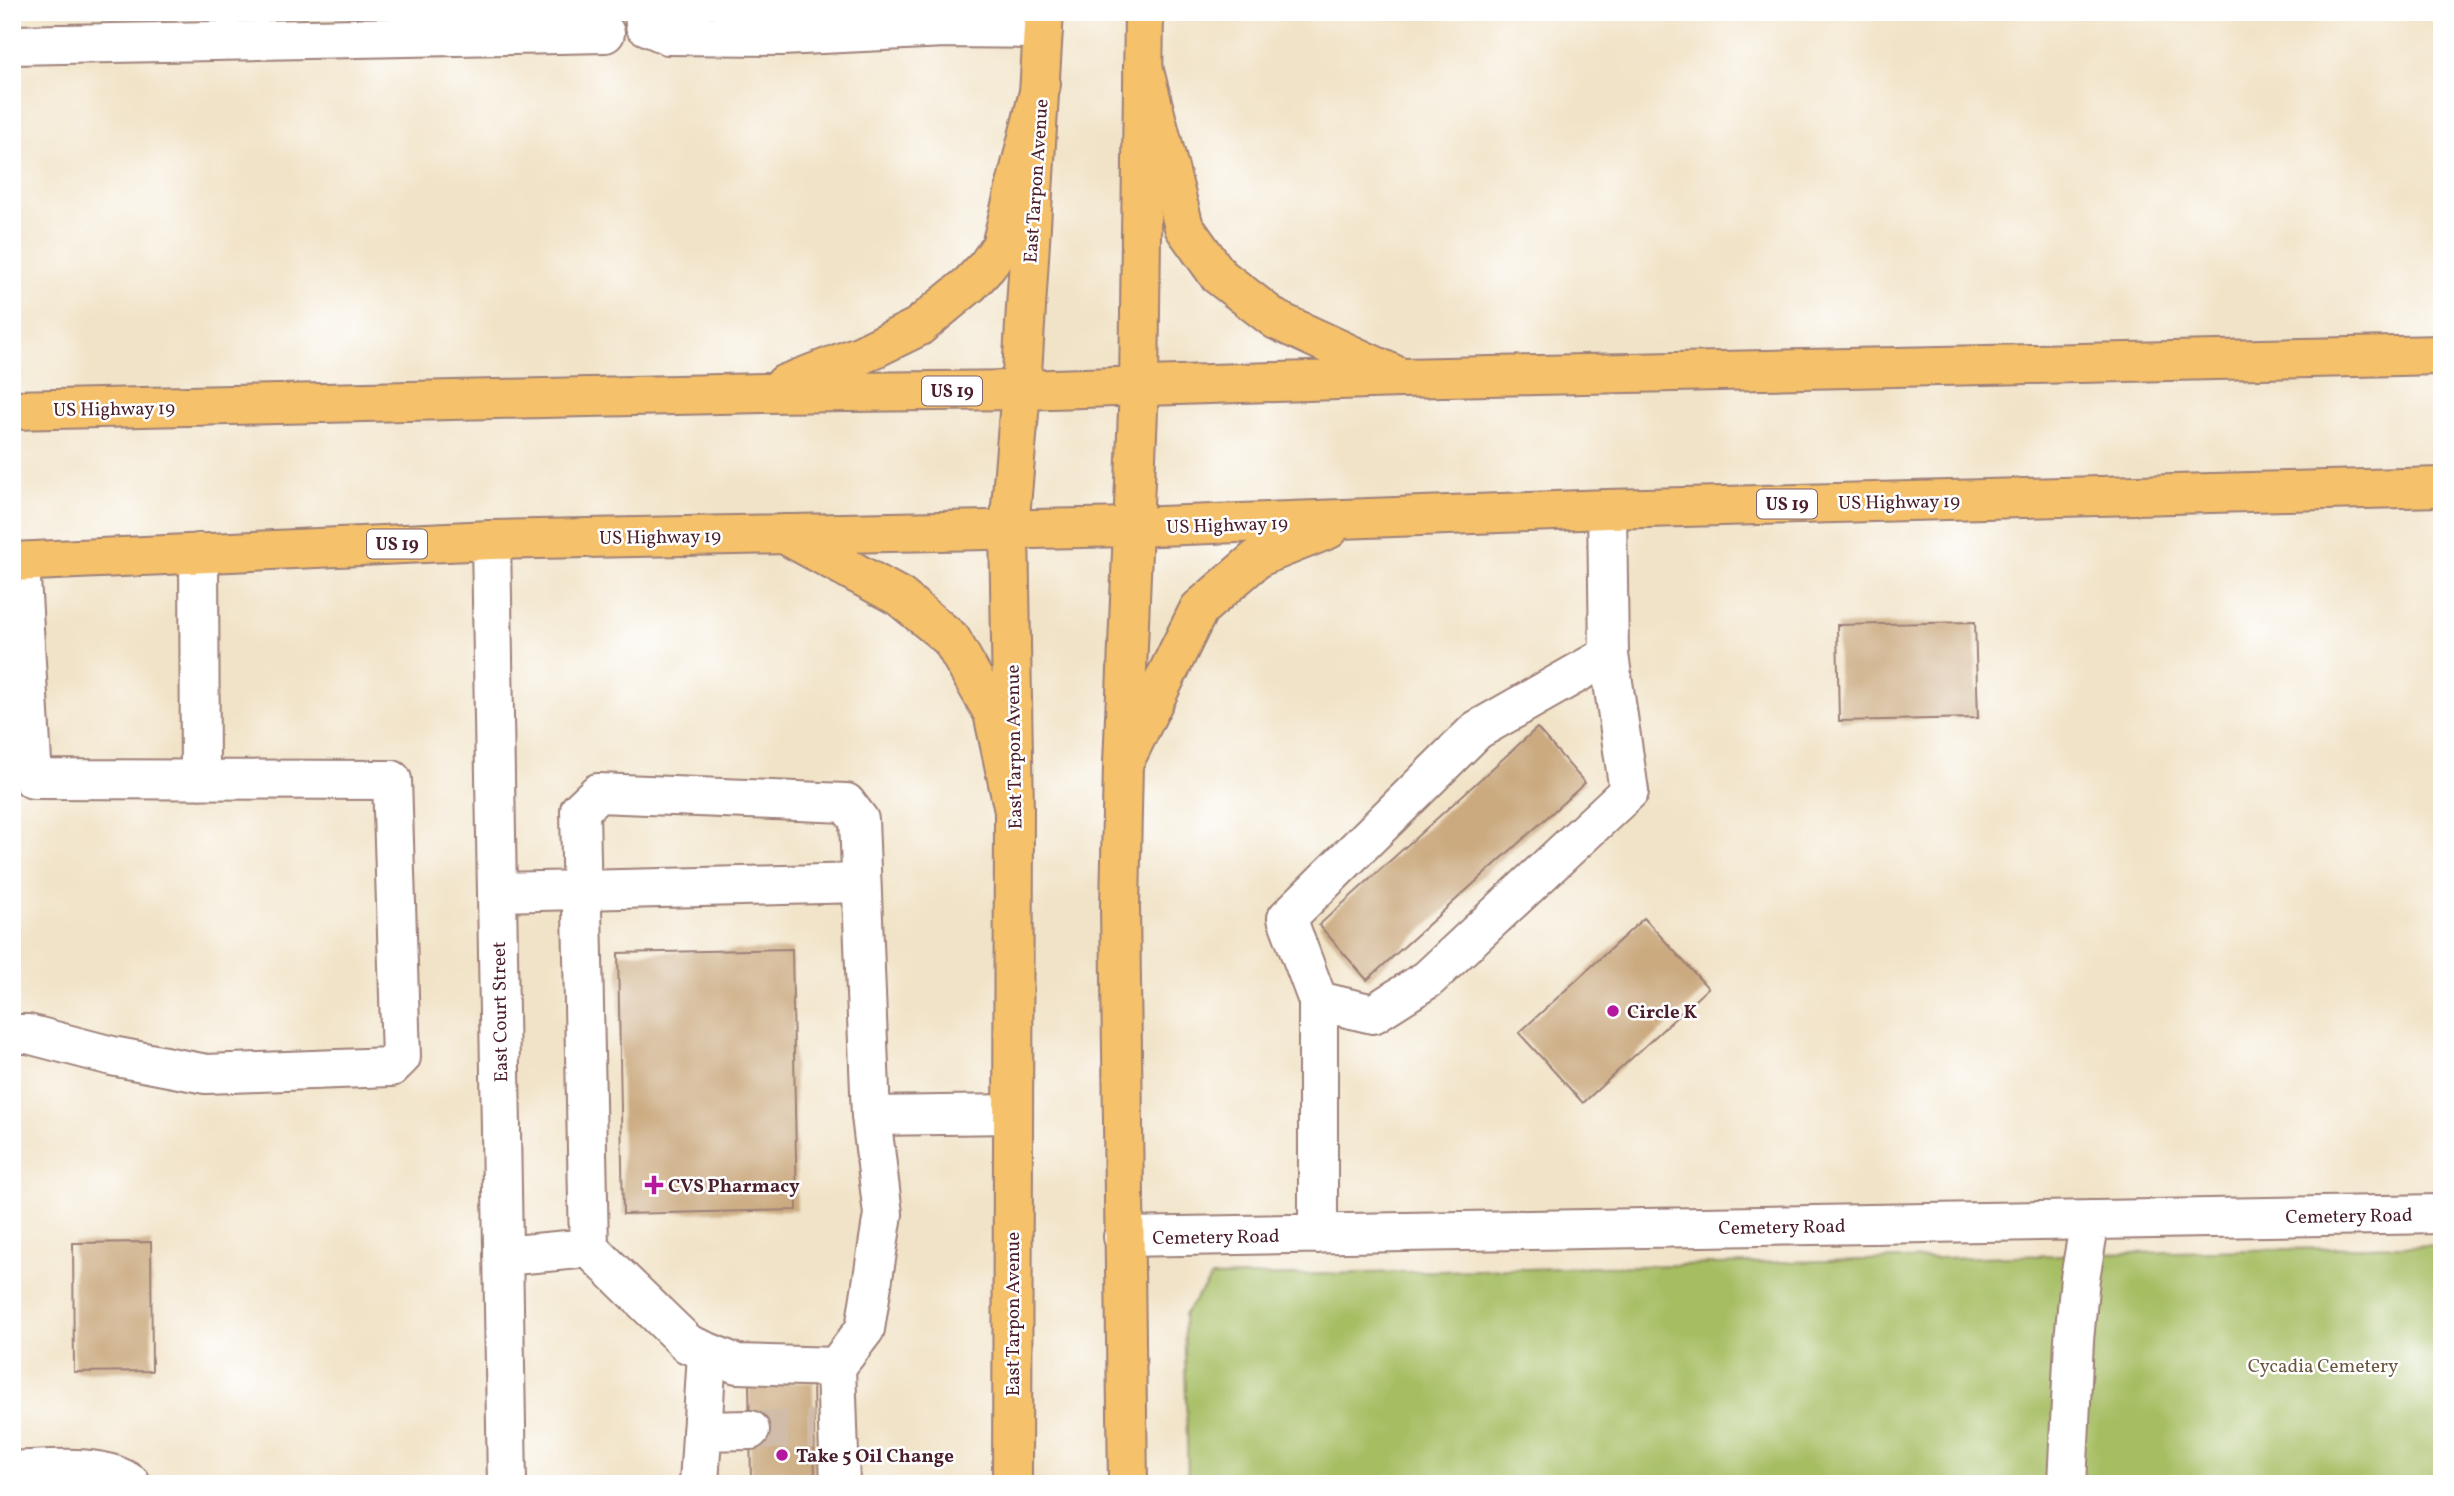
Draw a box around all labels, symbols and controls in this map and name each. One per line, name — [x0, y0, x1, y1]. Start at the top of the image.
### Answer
street label: East Tarpon Avenue — [1018, 98, 1056, 264]
road number: US 19 — [922, 376, 982, 405]
street label: US Highway 19 — [53, 396, 175, 424]
street label: US Highway 19 — [1838, 489, 1960, 517]
road number: US 19 — [1757, 490, 1817, 518]
street label: US Highway 19 — [1166, 511, 1288, 541]
street label: US Highway 19 — [599, 524, 721, 552]
road number: US 19 — [367, 530, 427, 558]
street label: East Tarpon Avenue — [1001, 664, 1029, 829]
street label: East Court Street — [487, 941, 515, 1083]
place label: Circle K — [1627, 1000, 1698, 1026]
marker: Circle K — [1605, 1003, 1621, 1019]
place label: CVS Pharmacy — [668, 1174, 800, 1200]
marker: CVS Pharmacy — [646, 1177, 662, 1193]
street label: Cemetery Road — [2285, 1203, 2413, 1231]
street label: Cemetery Road — [1718, 1214, 1846, 1242]
street label: Cemetery Road — [1152, 1224, 1280, 1252]
street label: East Tarpon Avenue — [1001, 1232, 1027, 1396]
park label: Cycadia Cemetery — [2248, 1354, 2398, 1380]
place label: Take 5 Oil Change — [796, 1444, 954, 1470]
marker: Take 5 Oil Change — [774, 1447, 790, 1463]

